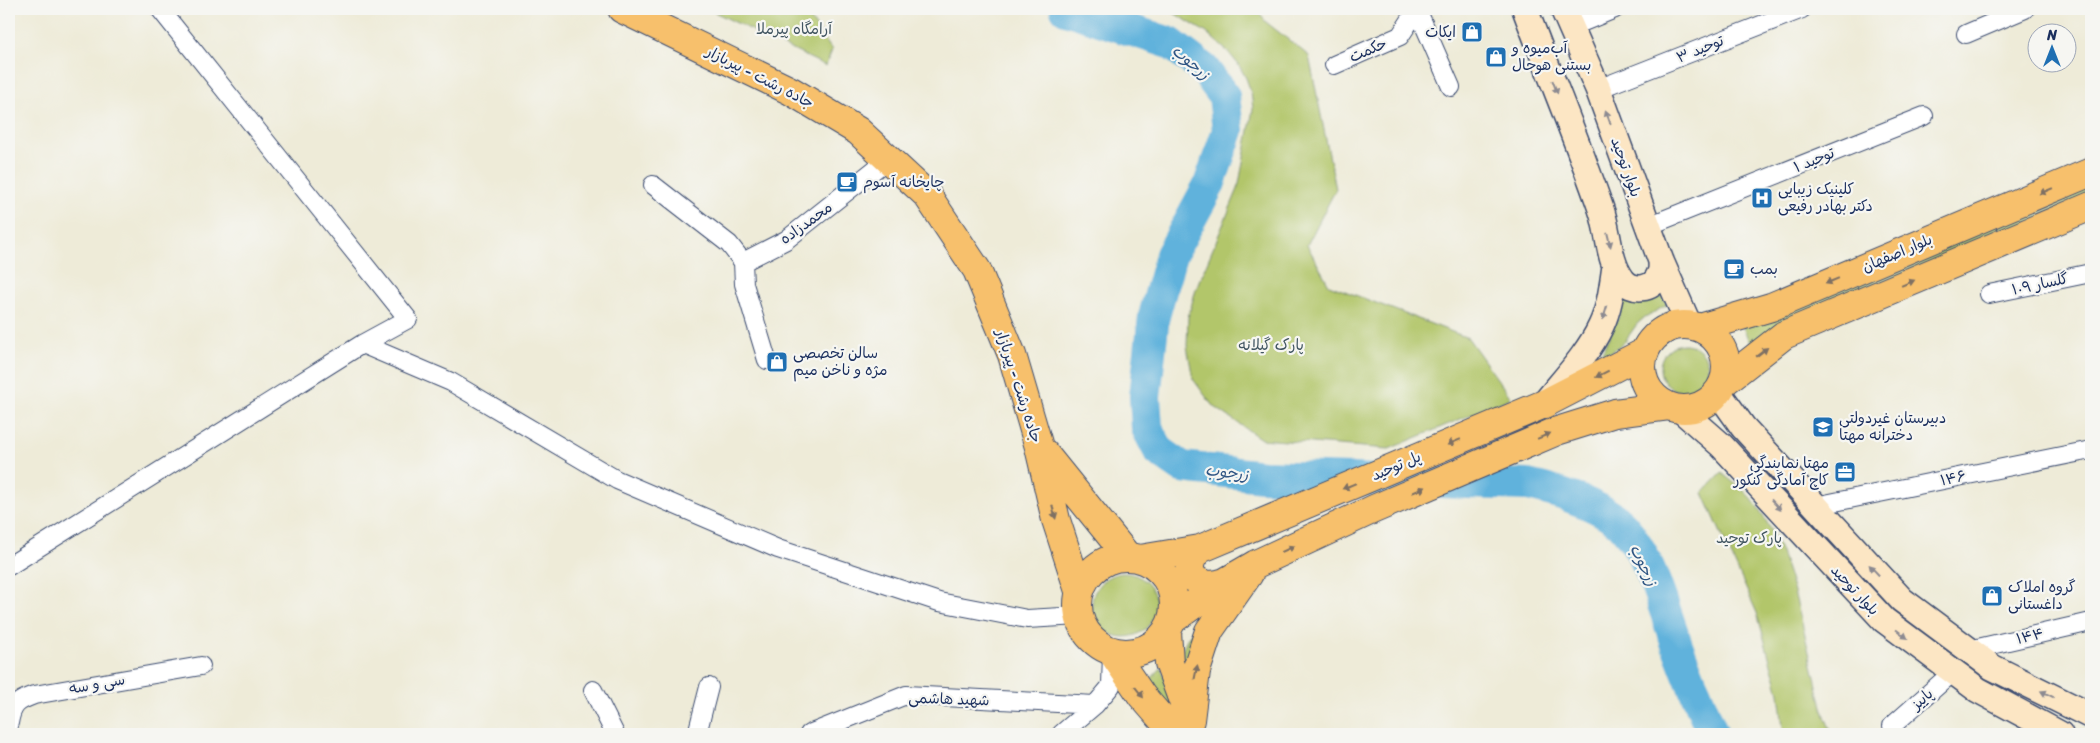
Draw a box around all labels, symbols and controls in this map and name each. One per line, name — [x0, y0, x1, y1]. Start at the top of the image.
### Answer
park label: آرامگاه پیرملا — [756, 16, 833, 42]
place label: ایکات — [1425, 19, 1456, 45]
shop icon: ایکات — [1460, 20, 1484, 44]
north arrow — [2028, 22, 2078, 72]
text: N — [2046, 23, 2057, 48]
street label: توحید ۳ — [1672, 27, 1728, 70]
street label: حکمت — [1345, 30, 1391, 70]
place label: آب‌میوه و بستنی هوحال — [1511, 35, 1591, 78]
water label: زرجوب — [1165, 37, 1218, 88]
street label: جاده رشت - پیربازار — [700, 38, 819, 115]
shop icon: آب‌میوه و بستنی هوحال — [1484, 45, 1508, 69]
one-way arrow — [1551, 80, 1559, 95]
one-way arrow — [1604, 109, 1611, 124]
street label: بلوار توحید — [1603, 133, 1649, 201]
street label: توحید ۱ — [1789, 140, 1839, 180]
place label: چایخانه آسوم — [863, 169, 944, 195]
cafe icon: چایخانه آسوم — [835, 170, 859, 194]
place label: کلینیک زیبایی دکتر بهادر رفیعی — [1778, 176, 1873, 219]
hospital icon: کلینیک زیبایی دکتر بهادر رفیعی — [1750, 186, 1774, 210]
one-way arrow — [2039, 187, 2053, 195]
street label: محمدزاده — [774, 195, 838, 251]
street label: بلوار اصفهان — [1858, 226, 1936, 280]
one-way arrow — [1605, 233, 1613, 248]
place label: بمب — [1750, 256, 1778, 282]
cafe icon: بمب — [1722, 257, 1746, 281]
street label: گلسار ۱۰۹ — [2009, 265, 2071, 303]
one-way arrow — [1825, 277, 1839, 285]
one-way arrow — [1901, 279, 1916, 287]
one-way arrow — [1601, 306, 1609, 321]
street label: جاده رشت - پیربازار — [988, 325, 1050, 446]
park label: پارک گیلانه — [1238, 332, 1304, 358]
place label: سالن تخصصی مژه و ناخن میم — [793, 340, 888, 383]
one-way arrow — [1755, 347, 1768, 358]
shop icon: سالن تخصصی مژه و ناخن میم — [765, 350, 789, 374]
one-way arrow — [1595, 370, 1609, 378]
place label: دبیرستان غیردولتی دخترانه مهتا — [1839, 405, 1946, 448]
school or university icon: دبیرستان غیردولتی دخترانه مهتا — [1811, 415, 1835, 439]
one-way arrow — [1537, 432, 1551, 440]
one-way arrow — [1447, 438, 1461, 446]
street label: پل توحید — [1367, 444, 1425, 488]
place label: مهتا نمایندگی کاچ آمادگی کنکور — [1733, 450, 1829, 493]
water label: زرجوب — [1204, 455, 1251, 489]
office icon: مهتا نمایندگی کاچ آمادگی کنکور — [1833, 460, 1857, 484]
street label: ۱۴۶ — [1938, 463, 1968, 493]
one-way arrow — [1341, 482, 1356, 490]
one-way arrow — [1412, 485, 1426, 493]
one-way arrow — [1770, 498, 1782, 510]
one-way arrow — [1050, 504, 1058, 519]
park label: پارک توحید — [1716, 525, 1782, 551]
water label: زرجوب — [1622, 539, 1667, 592]
one-way arrow — [1281, 545, 1295, 553]
street label: بلوار توحید — [1824, 558, 1886, 622]
one-way arrow — [1868, 564, 1880, 576]
place label: گروه املاک داغستانی — [2008, 574, 2076, 617]
shop icon: گروه املاک داغستانی — [1980, 584, 2004, 608]
street label: ۱۴۴ — [2013, 620, 2047, 652]
one-way arrow — [1895, 628, 1908, 639]
one-way arrow — [1193, 664, 1201, 680]
street label: سی و سه — [67, 666, 127, 702]
street label: پاییز — [1903, 681, 1939, 718]
street label: شهید هاشمی — [908, 685, 990, 713]
one-way arrow — [1133, 685, 1144, 698]
one-way arrow — [2040, 690, 2055, 698]

